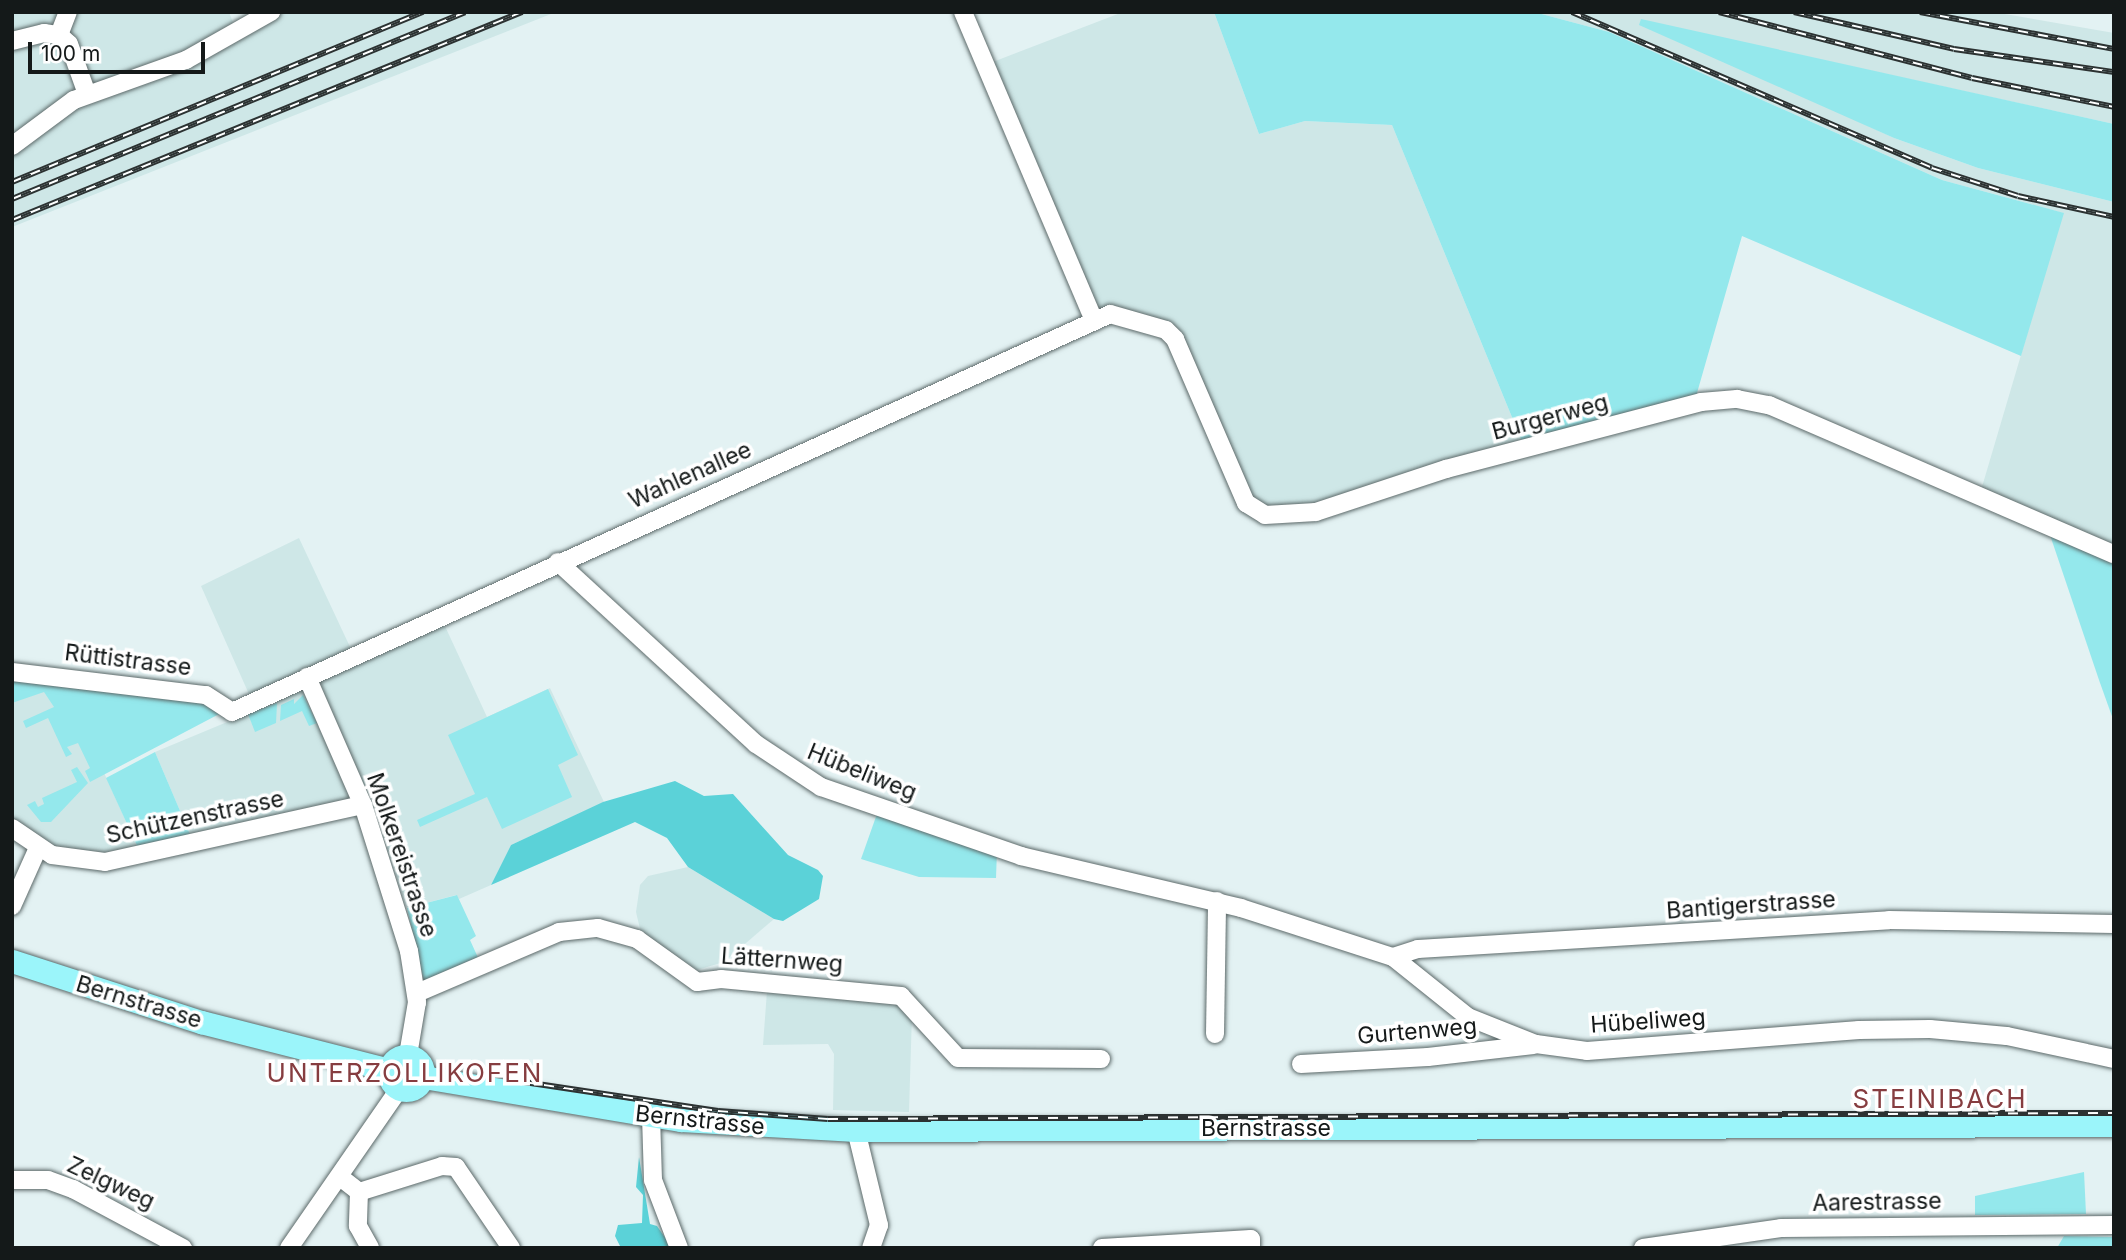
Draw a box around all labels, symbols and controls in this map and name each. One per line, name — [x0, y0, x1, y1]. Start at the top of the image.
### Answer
scale bar — [32, 28, 208, 72]
text: 100 m — [41, 41, 100, 66]
street label: Burgerweg — [1489, 388, 1611, 446]
street label: Wahlenallee — [624, 436, 756, 514]
street label: Rüttistrasse — [63, 639, 193, 681]
street label: Hübeliweg — [803, 738, 921, 806]
street label: Molkereistrasse — [361, 769, 443, 941]
street label: Schützenstrasse — [104, 785, 286, 849]
street label: Bantigerstrasse — [1665, 885, 1837, 925]
street label: Lätternweg — [720, 942, 844, 978]
street label: Bernstrasse — [73, 970, 205, 1034]
street label: Hübeliweg — [1590, 1003, 1706, 1039]
street label: Gurtenweg — [1356, 1012, 1478, 1050]
district label: UNTERZOLLIKOFEN — [268, 1057, 542, 1089]
district label: STEINIBACH — [1854, 1083, 2026, 1115]
street label: Bernstrasse — [634, 1099, 766, 1141]
street label: Bernstrasse — [1201, 1114, 1331, 1142]
street label: Zelgweg — [63, 1151, 159, 1215]
street label: Aarestrasse — [1812, 1187, 1942, 1217]

